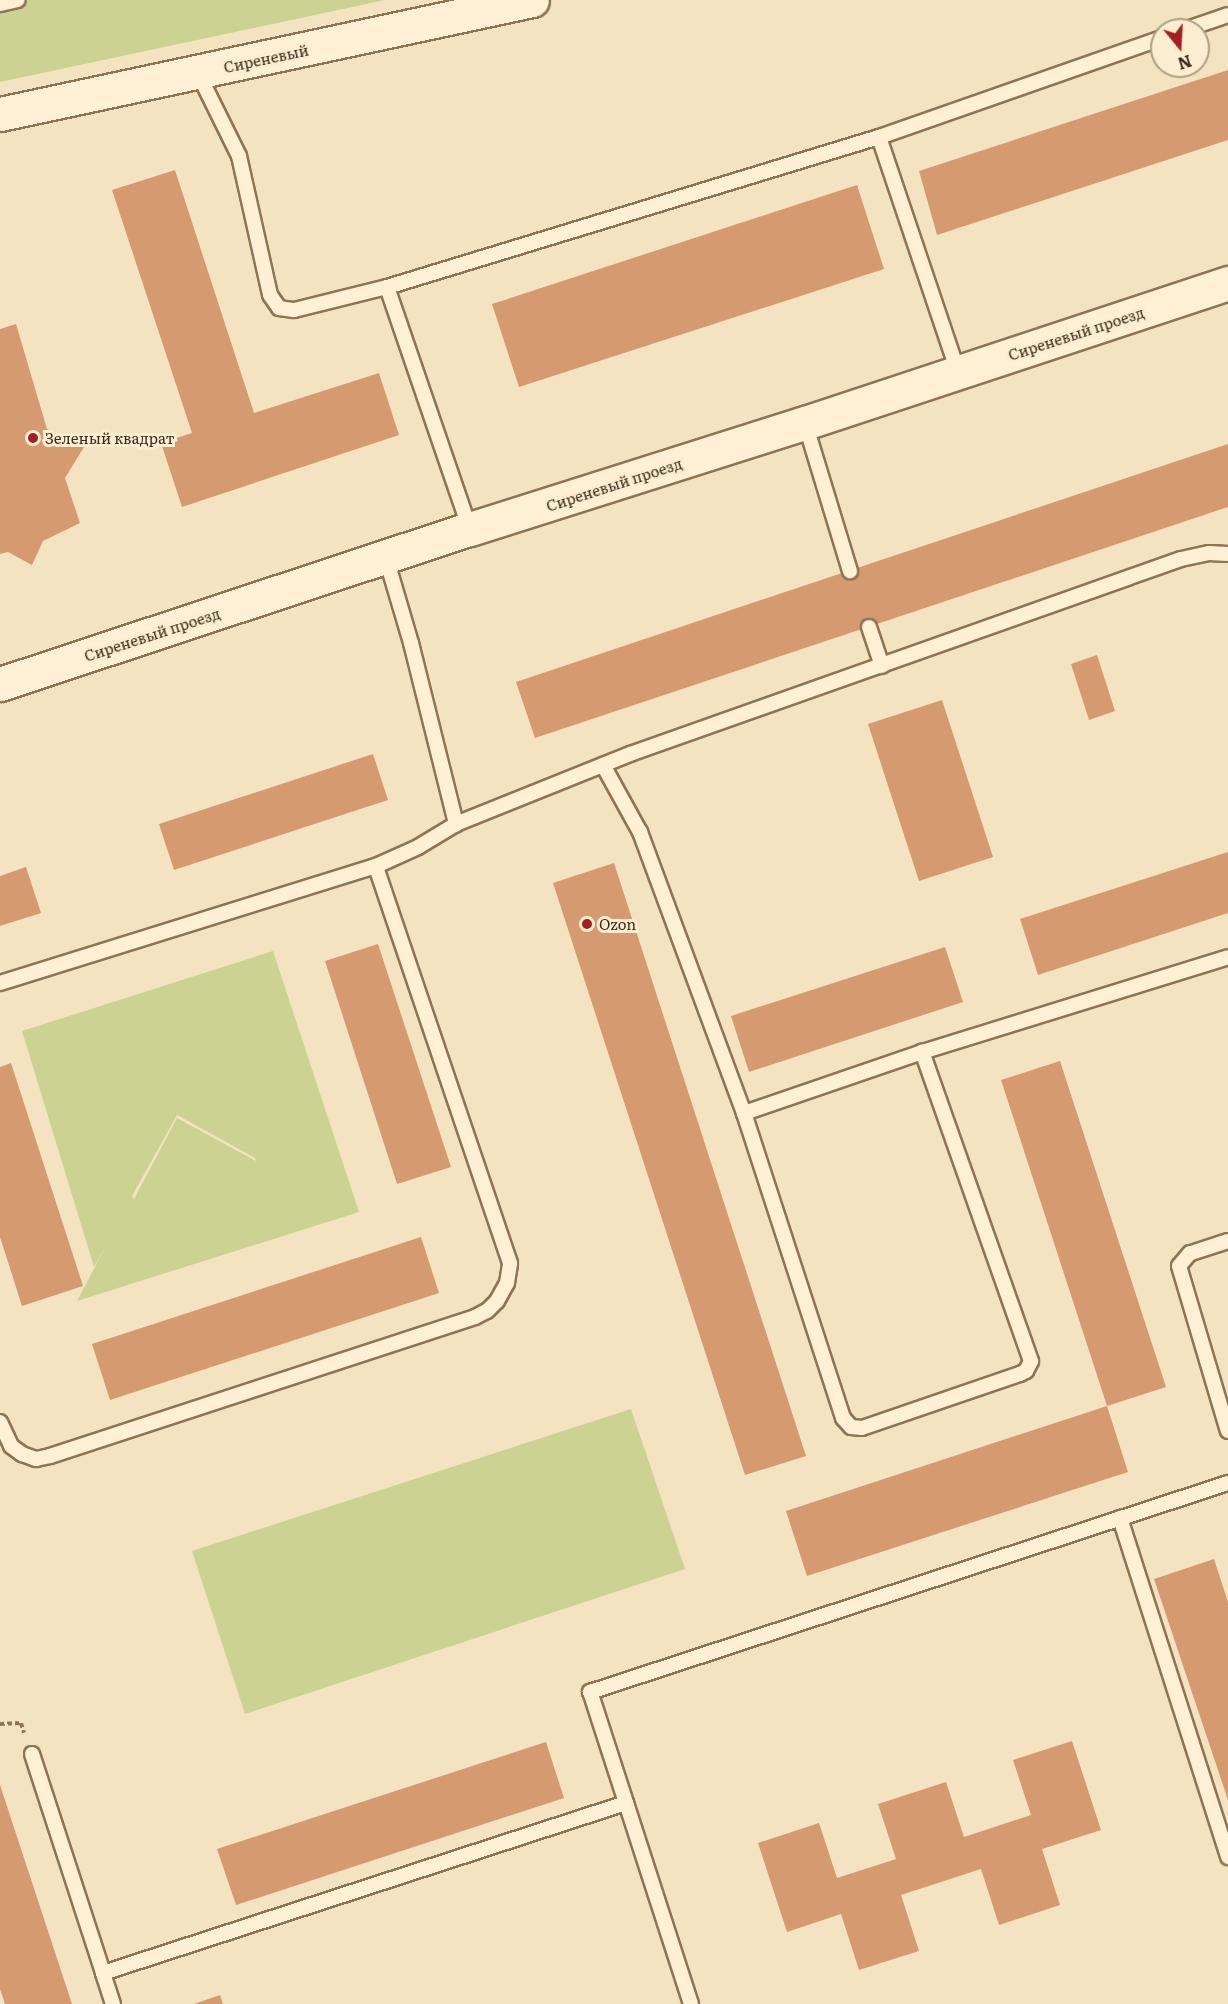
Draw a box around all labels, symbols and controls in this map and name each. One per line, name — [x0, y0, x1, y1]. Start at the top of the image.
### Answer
north arrow — [1150, 18, 1210, 78]
street label: Сиреневый — [222, 40, 310, 76]
text: N — [1175, 50, 1195, 77]
street label: Сиреневый проезд — [1006, 303, 1146, 363]
place label: Зеленый квадрат — [45, 429, 175, 447]
marker: Зеленый квадрат — [26, 431, 40, 445]
street label: Сиреневый проезд — [544, 454, 684, 514]
street label: Сиреневый проезд — [82, 604, 222, 664]
place label: Ozon — [599, 915, 636, 933]
marker: Ozon — [580, 917, 594, 931]

